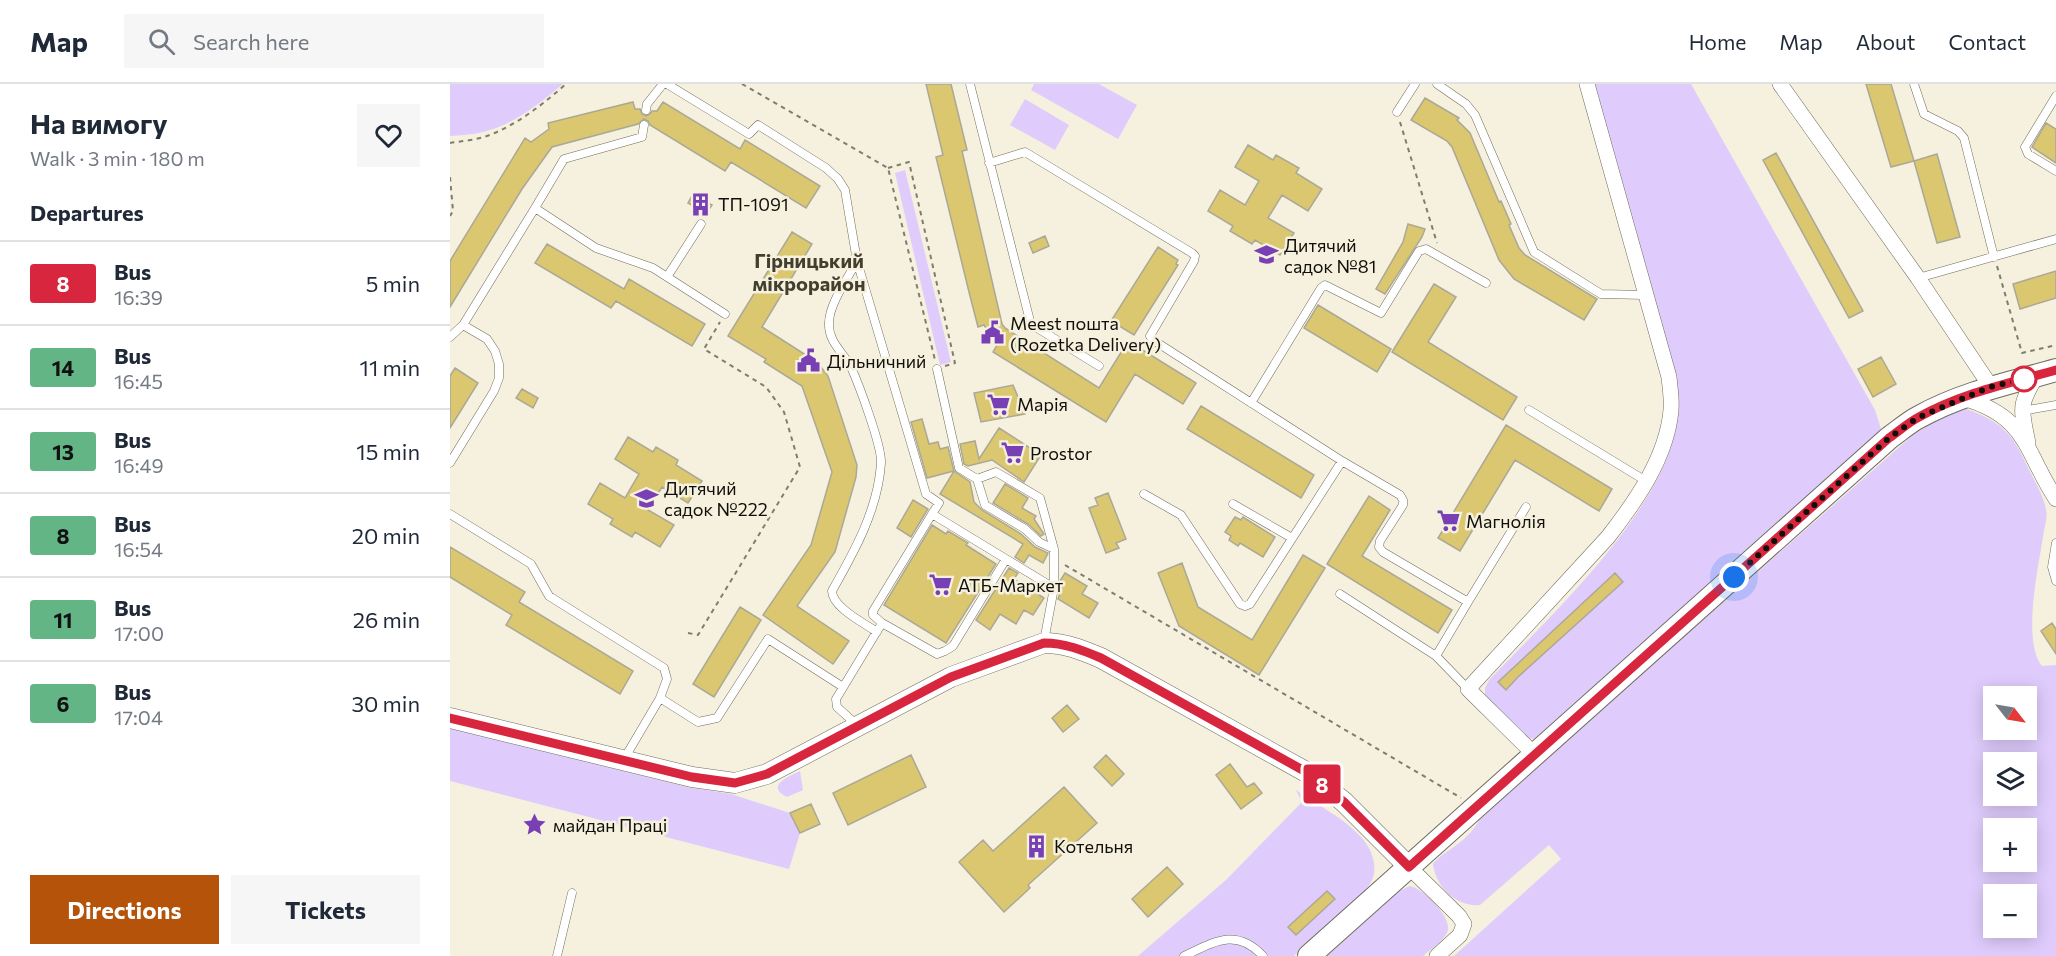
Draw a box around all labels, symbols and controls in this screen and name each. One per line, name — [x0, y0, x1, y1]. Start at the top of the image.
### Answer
search box — [124, 14, 544, 68]
text: Map — [30, 24, 88, 58]
icon: search — [145, 25, 178, 58]
text: Search here — [193, 28, 309, 55]
text: Home — [1689, 29, 1746, 54]
text: Map — [1779, 29, 1823, 54]
text: About — [1856, 29, 1915, 54]
text: Contact — [1948, 29, 2026, 54]
button: heart — [357, 104, 420, 167]
text: На вимогу — [30, 106, 168, 140]
text: Walk · 3 min · 180 m — [30, 146, 205, 170]
building icon: ТП-1091 — [687, 191, 713, 217]
place label: ТП-1091 — [718, 193, 789, 215]
text: Departures — [30, 199, 144, 226]
place label: Дитячий садок №81 — [1284, 234, 1376, 277]
school or university icon: Дитячий садок №81 — [1253, 242, 1279, 268]
district label: Гірницький мікрорайон — [753, 248, 865, 295]
text: Bus — [114, 258, 151, 285]
text: 5 min — [366, 270, 420, 297]
text: 8 — [57, 271, 70, 296]
text: 16:39 — [114, 285, 163, 309]
place label: Meest пошта (Rozetka Delivery) — [1010, 312, 1161, 355]
public building icon: Meest пошта (Rozetka Delivery) — [979, 320, 1005, 346]
text: Bus — [114, 342, 151, 369]
public building icon: Дільничний — [796, 348, 822, 374]
place label: Дільничний — [827, 350, 926, 372]
text: 11 min — [360, 354, 420, 381]
text: 14 — [52, 355, 74, 380]
unlabelled marker — [2011, 366, 2037, 392]
text: 16:45 — [114, 369, 163, 393]
supermarket icon: Марія — [986, 391, 1012, 417]
place label: Марія — [1017, 393, 1068, 415]
text: Bus — [114, 426, 151, 453]
text: 15 min — [356, 438, 420, 465]
text: 13 — [52, 439, 74, 464]
supermarket icon: Prostor — [999, 440, 1025, 466]
place label: Prostor — [1030, 442, 1092, 464]
text: 16:49 — [114, 453, 164, 477]
place label: Дитячий садок №222 — [664, 477, 768, 520]
school or university icon: Дитячий садок №222 — [633, 485, 659, 511]
supermarket icon: Магнолія — [1435, 508, 1461, 534]
text: Bus — [114, 510, 151, 537]
place label: Магнолія — [1466, 510, 1546, 532]
text: 20 min — [352, 522, 420, 549]
text: 8 — [57, 523, 70, 548]
text: 16:54 — [114, 537, 163, 561]
your location — [1719, 562, 1749, 592]
supermarket icon: АТБ-Маркет — [927, 572, 953, 598]
place label: АТБ-Маркет — [958, 574, 1064, 596]
text: Bus — [114, 594, 151, 621]
text: 26 min — [353, 606, 420, 633]
text: 11 — [53, 607, 73, 632]
text: 17:00 — [114, 621, 164, 645]
text: Bus — [114, 678, 151, 705]
north arrow — [1983, 686, 2037, 740]
map controls — [1983, 686, 2037, 938]
text: 30 min — [351, 690, 420, 717]
text: 6 — [57, 691, 69, 716]
text: 17:04 — [114, 705, 163, 729]
button: layers — [1983, 752, 2037, 806]
line badge: 8 — [1302, 764, 1342, 804]
text: 8 — [1316, 772, 1329, 797]
place icon: майдан Праці — [522, 812, 548, 838]
place label: майдан Праці — [553, 814, 667, 836]
button: + — [1983, 818, 2037, 872]
building icon: Котельня — [1023, 833, 1049, 859]
place label: Котельня — [1054, 835, 1133, 857]
button: Directions — [30, 875, 219, 944]
button: Tickets — [231, 875, 420, 944]
button: − — [1983, 884, 2037, 938]

